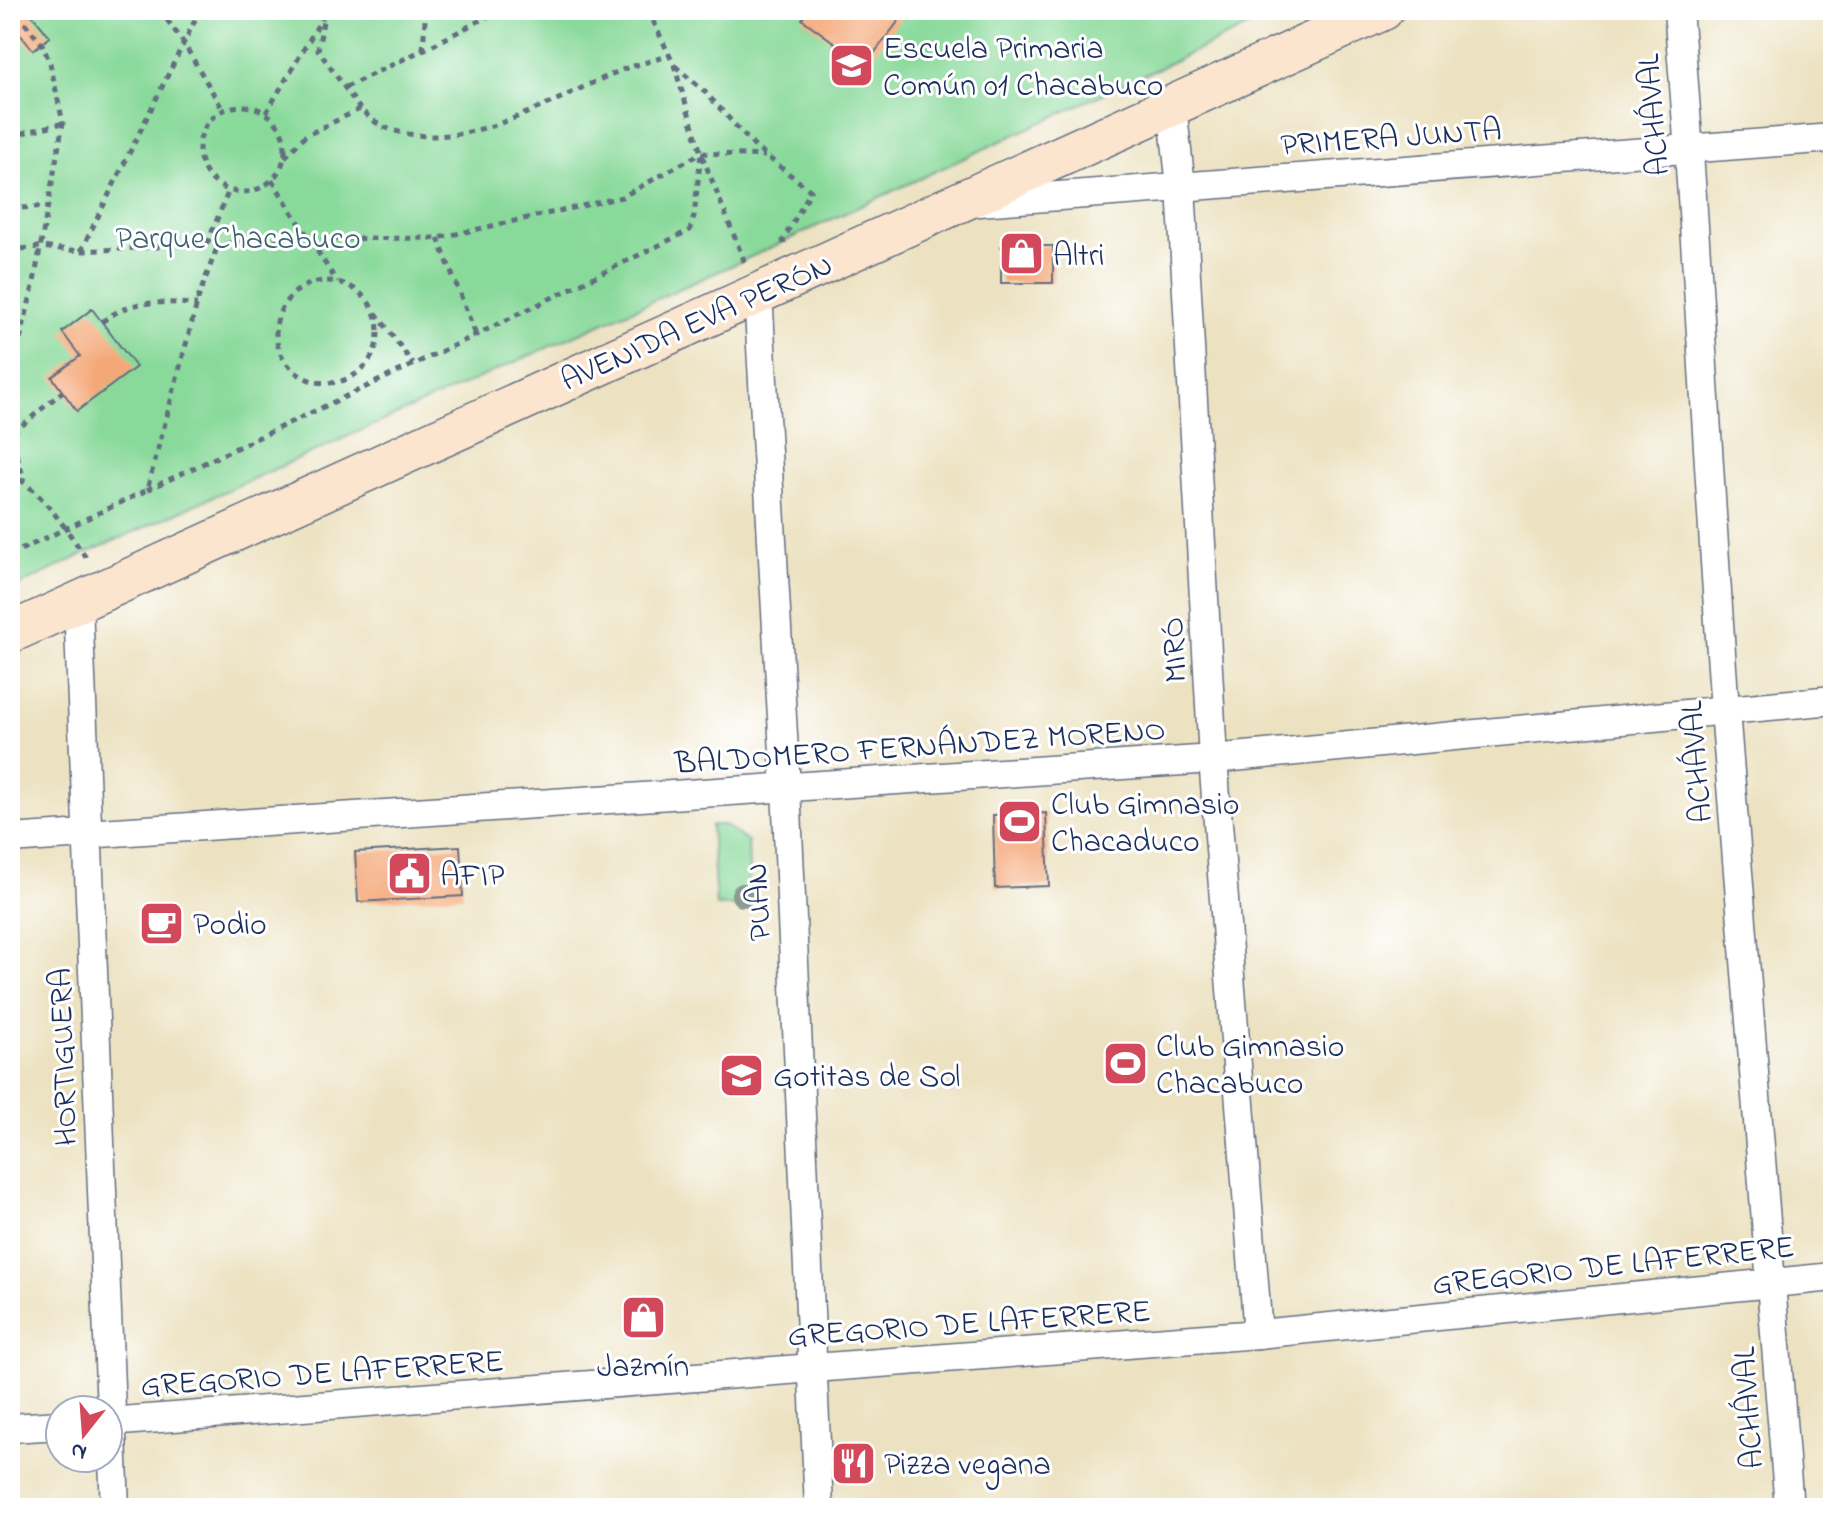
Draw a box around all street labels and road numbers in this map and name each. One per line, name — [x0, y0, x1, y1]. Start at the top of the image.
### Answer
street label: ACHÁVAL — [1627, 52, 1684, 178]
street label: PRIMERA JUNTA — [1279, 108, 1503, 171]
street label: AVENIDA EVA PERÓN — [554, 243, 841, 405]
street label: MIRÓ — [1151, 616, 1202, 684]
street label: ACHÁVAL — [1670, 699, 1727, 825]
street label: BALDOMERO FERNÁNDEZ MORENO — [672, 708, 1167, 789]
street label: PUAN — [735, 862, 786, 942]
street label: HORTIGUERA — [39, 967, 92, 1147]
street label: GREGORIO DE LAFERRERE — [1430, 1225, 1797, 1310]
street label: GREGORIO DE LAFERRERE — [786, 1289, 1152, 1362]
street label: GREGORIO DE LAFERRERE — [139, 1339, 505, 1412]
street label: ACHÁVAL — [1723, 1345, 1778, 1470]

